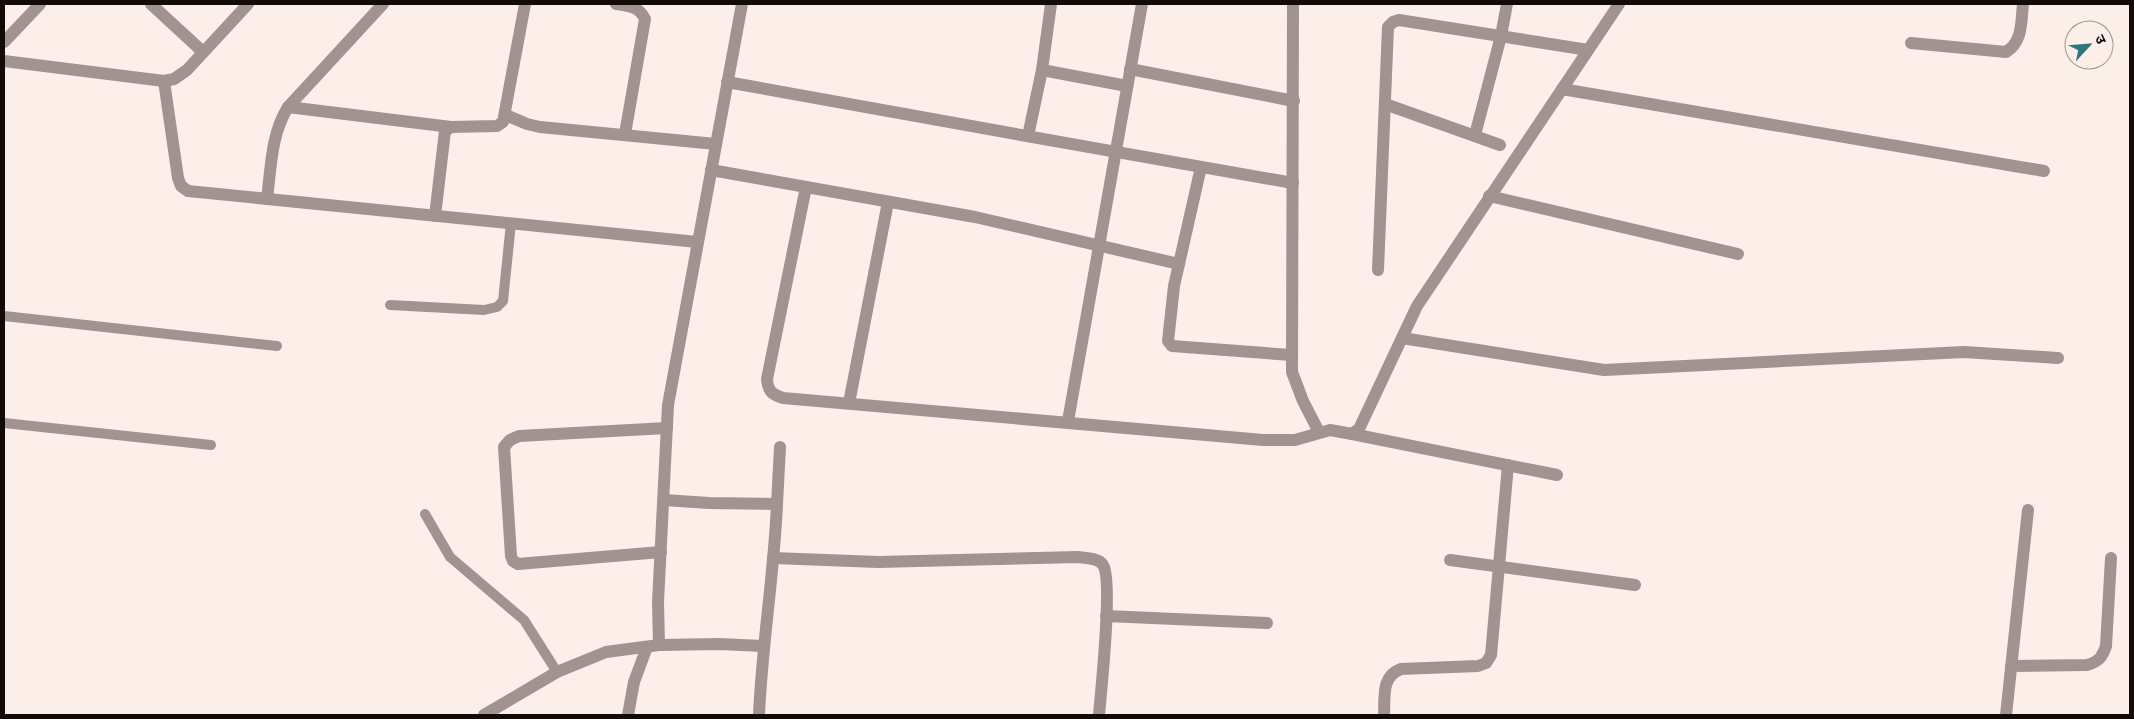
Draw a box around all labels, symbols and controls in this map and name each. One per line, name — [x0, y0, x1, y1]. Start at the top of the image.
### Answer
north arrow — [2064, 20, 2114, 70]
text: उ — [2091, 32, 2110, 48]

